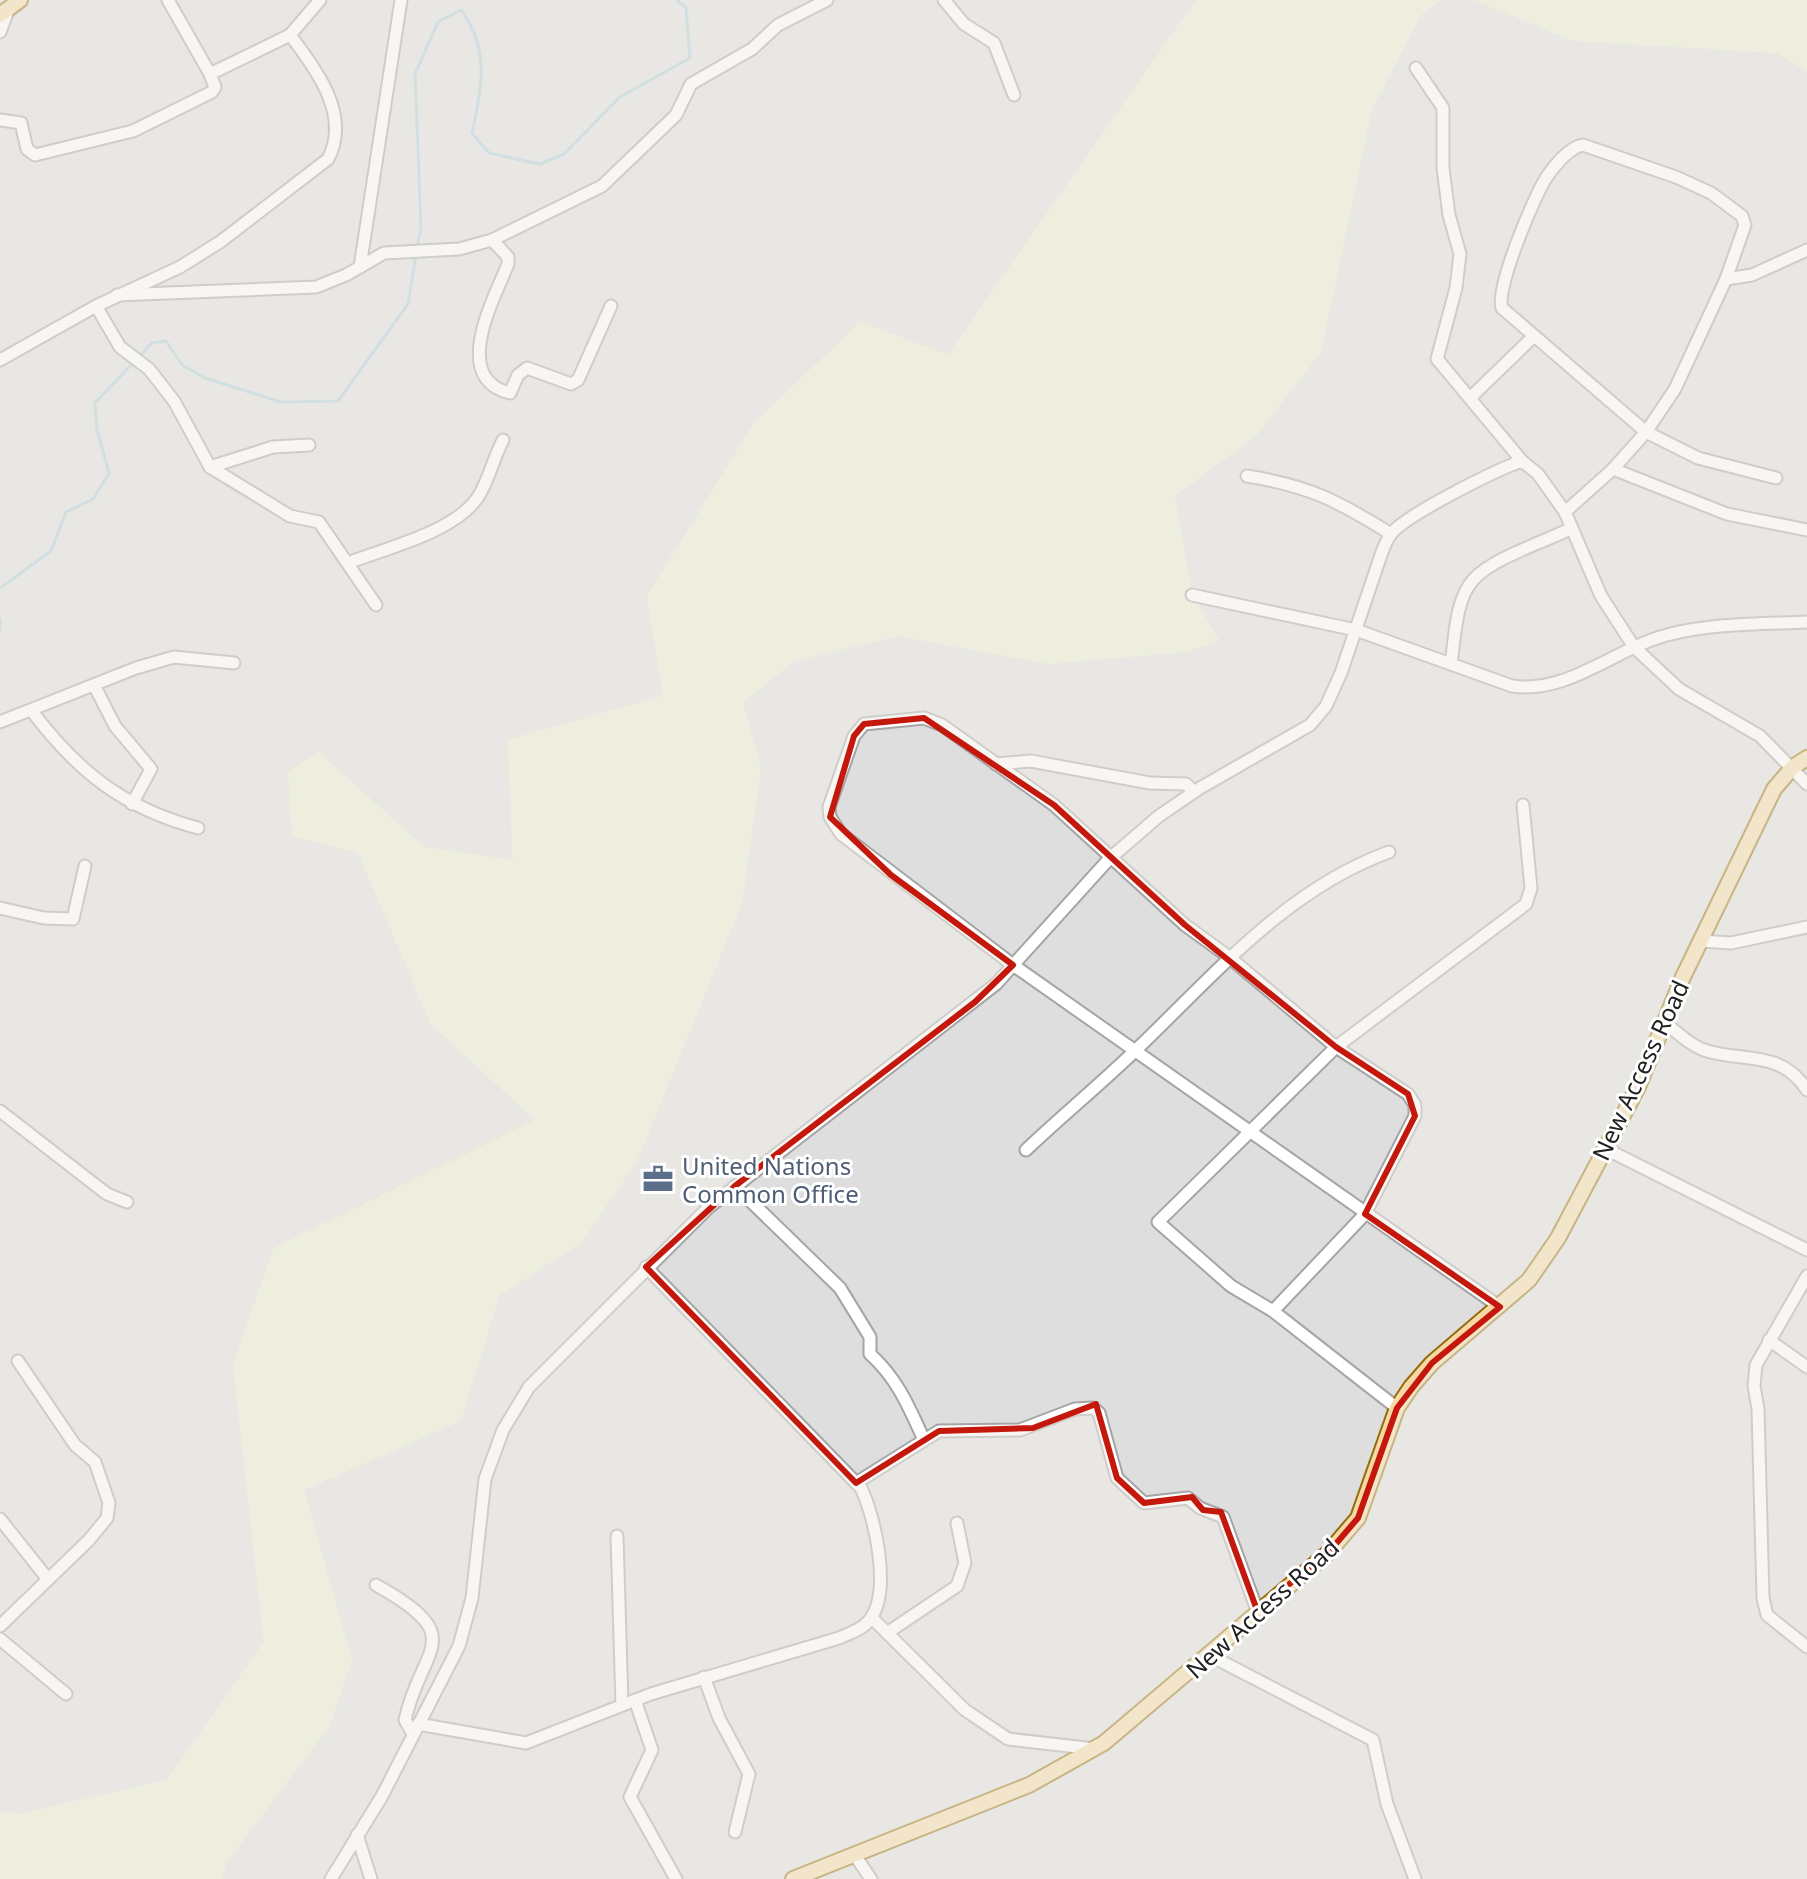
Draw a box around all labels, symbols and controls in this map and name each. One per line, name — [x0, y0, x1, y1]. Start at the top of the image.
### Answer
street label: New Access Road — [1584, 975, 1696, 1165]
place label: United Nations Common Office — [682, 1149, 859, 1210]
office icon: United Nations Common Office — [641, 1162, 675, 1196]
street label: New Access Road — [1178, 1530, 1346, 1686]

